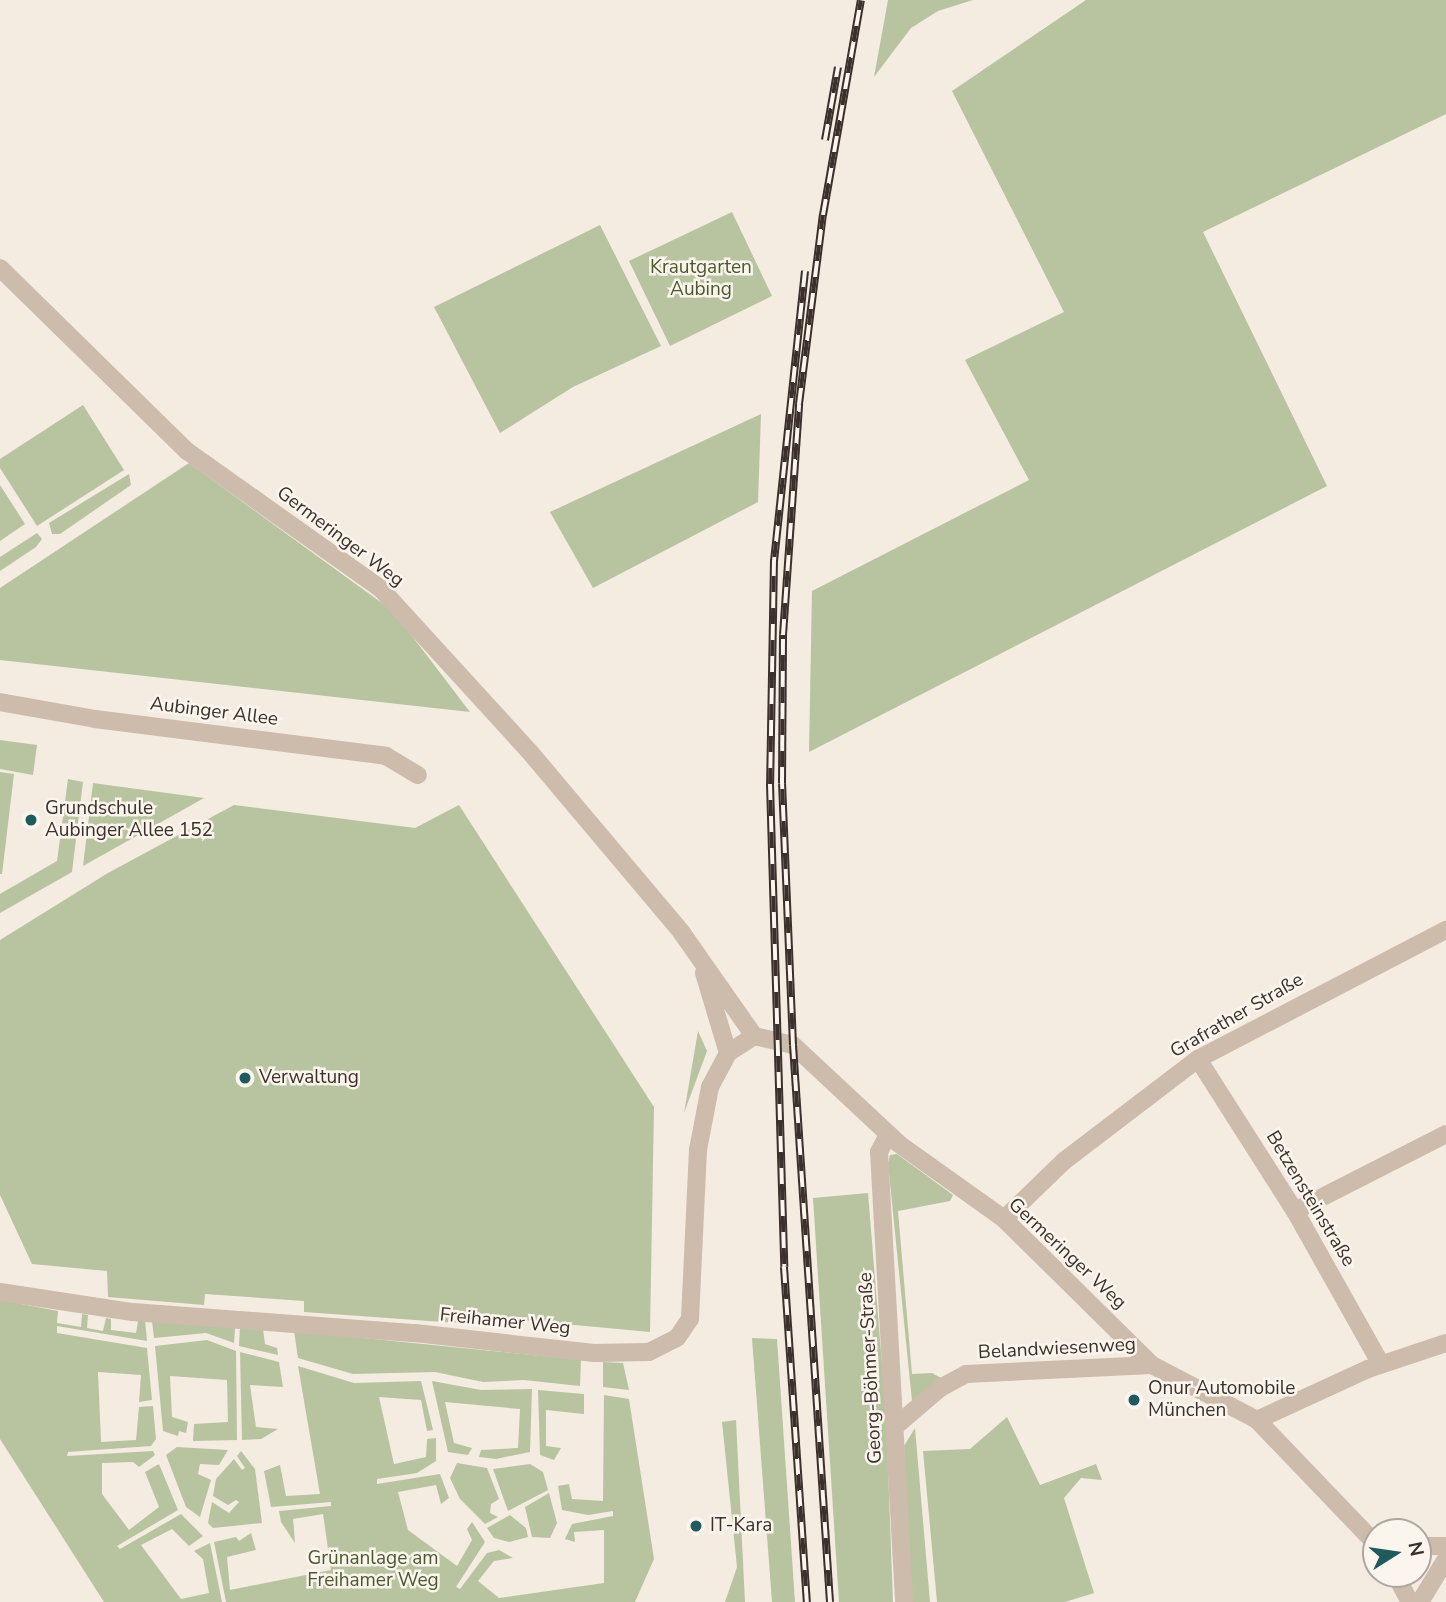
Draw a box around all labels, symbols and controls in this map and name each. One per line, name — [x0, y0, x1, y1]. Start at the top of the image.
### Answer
park label: Krautgarten Aubing — [650, 257, 752, 301]
street label: Germeringer Weg — [272, 482, 408, 592]
street label: Aubinger Allee — [149, 693, 279, 731]
place label: Grundschule Aubinger Allee 152 — [45, 798, 213, 842]
marker: Grundschule Aubinger Allee 152 — [23, 812, 39, 828]
street label: Grafrather Straße — [1166, 969, 1308, 1063]
place label: Verwaltung — [259, 1067, 359, 1089]
marker: Verwaltung — [237, 1070, 253, 1086]
street label: Betzensteinstraße — [1260, 1127, 1360, 1271]
street label: Germeringer Weg — [1003, 1193, 1131, 1315]
street label: Georg-Böhmer-Straße — [855, 1272, 887, 1464]
street label: Freihamer Weg — [438, 1304, 572, 1340]
street label: Belandwiesenweg — [977, 1333, 1137, 1365]
place label: Onur Automobile München — [1148, 1378, 1295, 1422]
marker: Onur Automobile München — [1126, 1392, 1142, 1408]
place label: IT-Kara — [710, 1515, 772, 1537]
marker: IT-Kara — [688, 1518, 704, 1534]
north arrow — [1362, 1518, 1432, 1588]
text: N — [1401, 1539, 1430, 1559]
park label: Grünanlage am Freihamer Weg — [307, 1548, 439, 1592]

